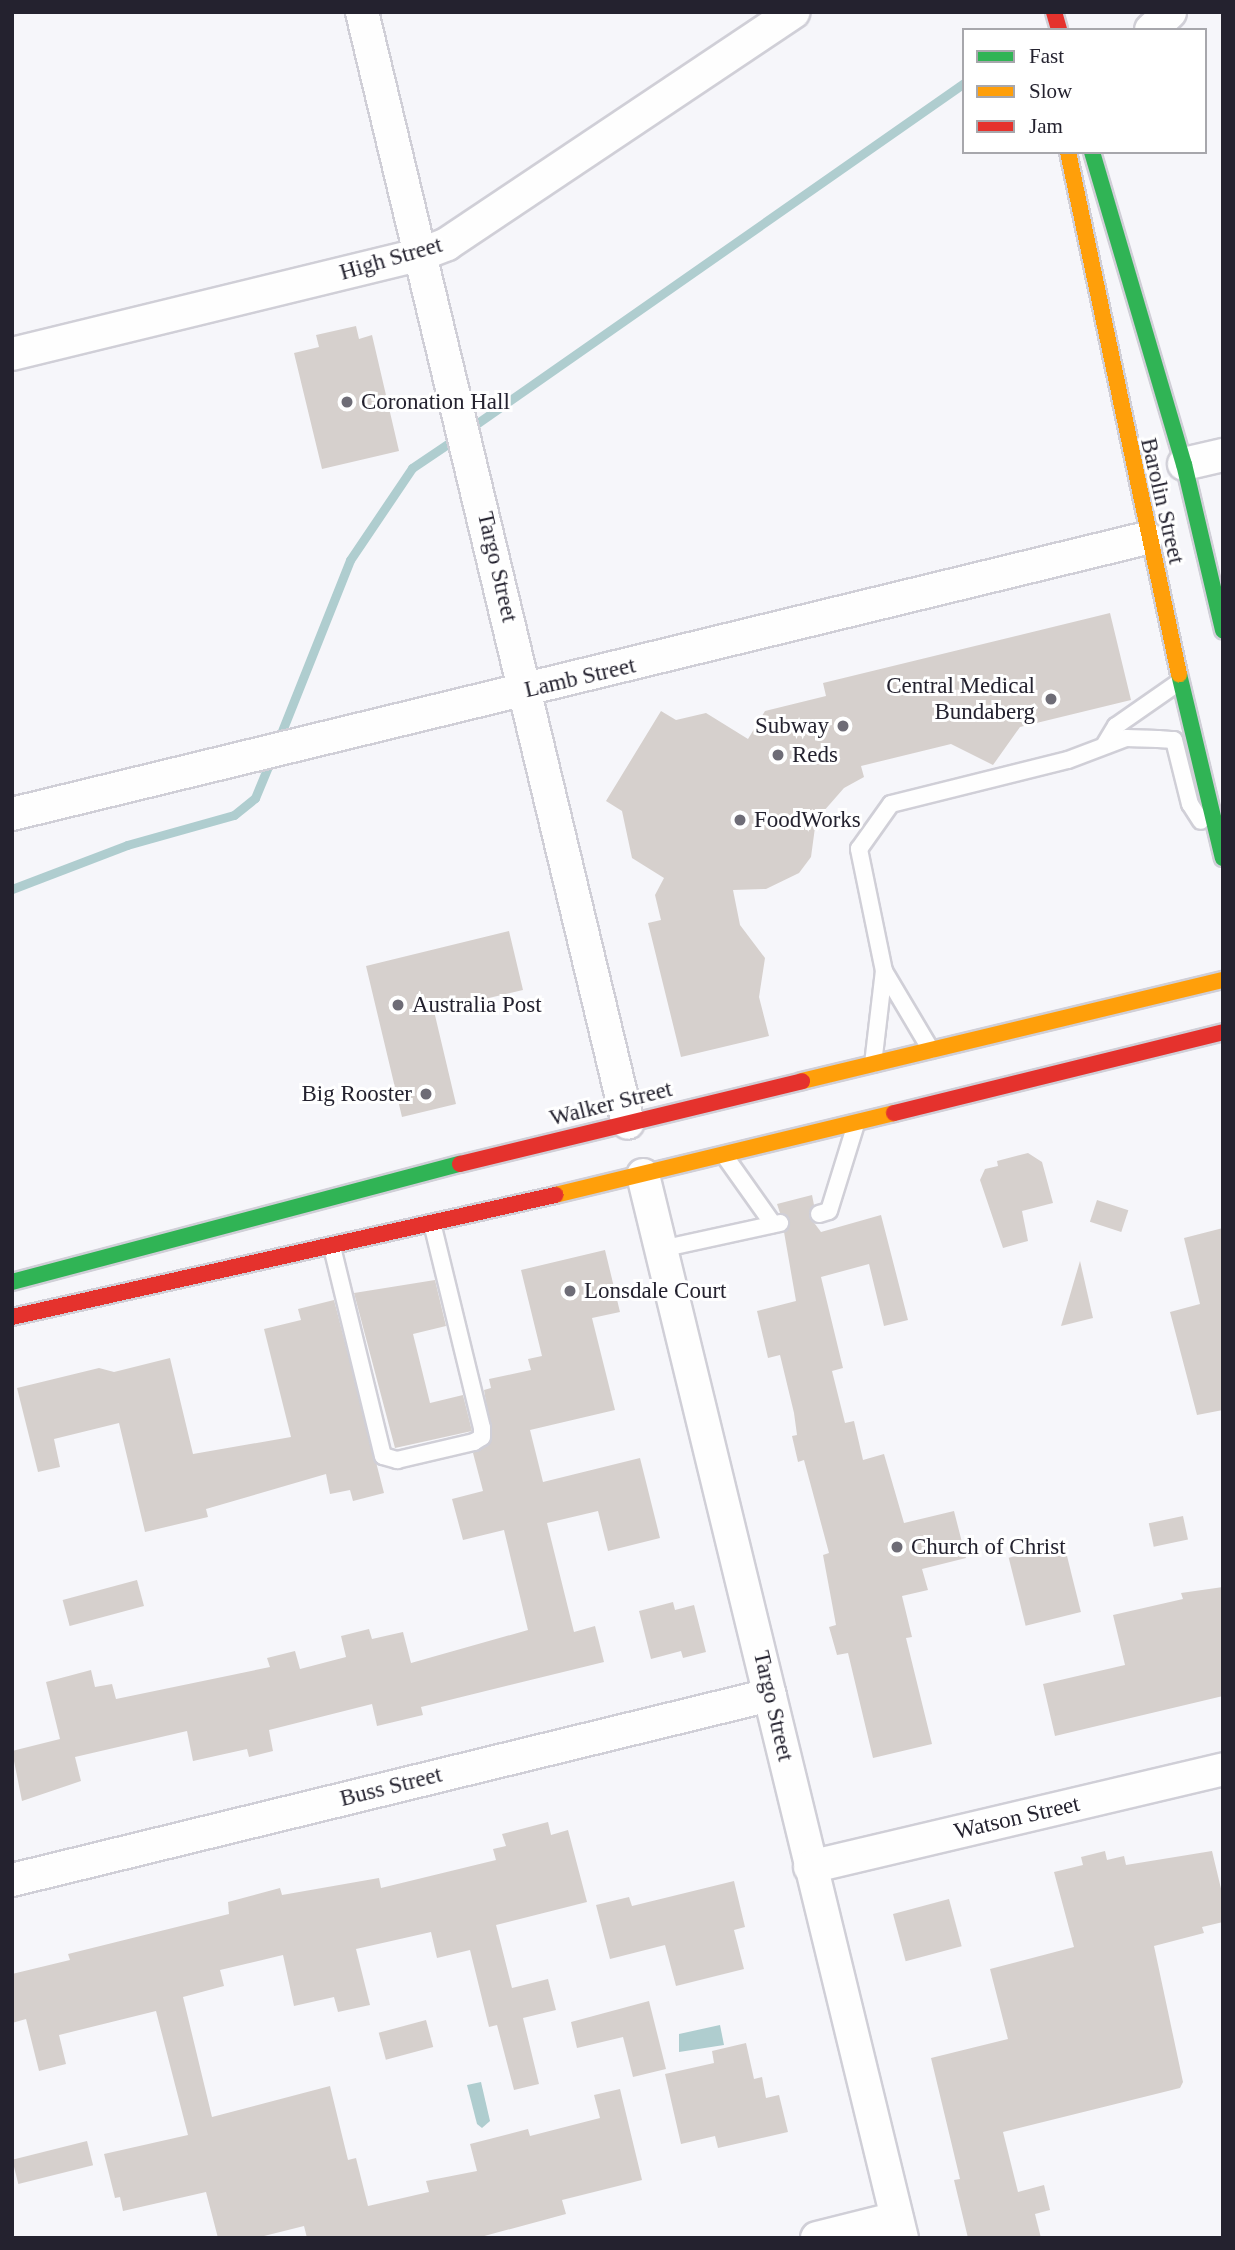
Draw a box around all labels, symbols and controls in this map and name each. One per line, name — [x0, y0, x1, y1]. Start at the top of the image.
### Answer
legend — [962, 28, 1207, 154]
text: Fast — [1029, 44, 1064, 68]
text: Slow — [1029, 79, 1072, 103]
text: Jam — [1029, 114, 1063, 138]
street label: High Street — [337, 231, 445, 287]
place label: Coronation Hall — [361, 388, 510, 416]
marker: Coronation Hall — [339, 394, 355, 410]
street label: Barolin Street — [1134, 435, 1190, 567]
street label: Targo Street — [471, 509, 523, 625]
street label: Lamb Street — [522, 652, 638, 704]
place label: Central Medical Bundaberg — [886, 672, 1035, 726]
marker: Central Medical Bundaberg — [1041, 689, 1061, 709]
place label: Subway — [755, 712, 829, 740]
marker: Subway — [835, 718, 851, 734]
place label: Reds — [792, 741, 838, 769]
marker: Reds — [770, 747, 786, 763]
place label: FoodWorks — [754, 806, 861, 834]
marker: FoodWorks — [732, 812, 748, 828]
place label: Australia Post — [412, 991, 542, 1019]
marker: Australia Post — [390, 997, 406, 1013]
street label: Walker Street — [547, 1075, 675, 1133]
place label: Big Rooster — [301, 1080, 412, 1108]
marker: Big Rooster — [418, 1086, 434, 1102]
place label: Lonsdale Court — [584, 1277, 726, 1305]
marker: Lonsdale Court — [562, 1283, 578, 1299]
place label: Church of Christ — [911, 1533, 1066, 1561]
marker: Church of Christ — [889, 1539, 905, 1555]
street label: Targo Street — [747, 1648, 799, 1764]
street label: Buss Street — [337, 1761, 445, 1813]
street label: Watson Street — [952, 1790, 1082, 1846]

